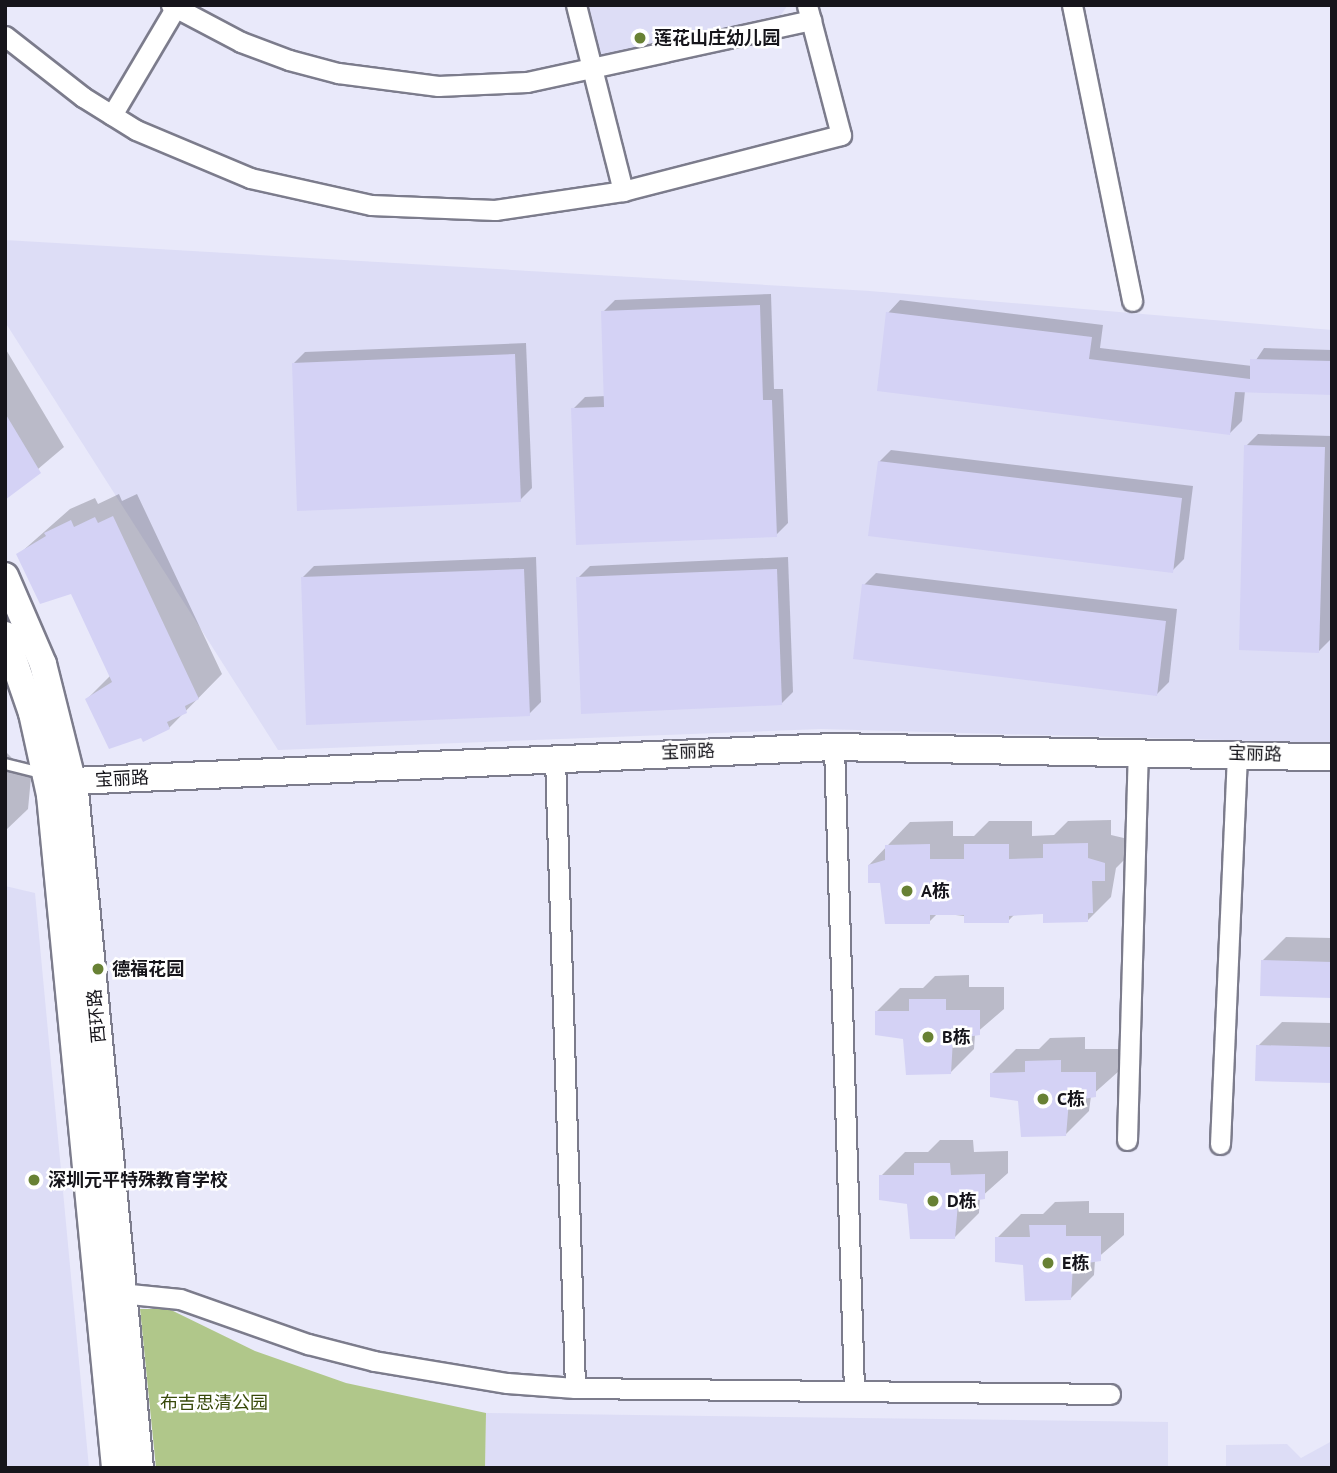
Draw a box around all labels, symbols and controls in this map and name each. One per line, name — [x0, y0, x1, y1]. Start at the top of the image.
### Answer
place label: 莲花山庄幼儿园 — [654, 27, 780, 49]
marker: 莲花山庄幼儿园 — [632, 30, 648, 46]
street label: 宝丽路 — [661, 740, 715, 764]
street label: 宝丽路 — [1228, 742, 1282, 766]
street label: 宝丽路 — [94, 767, 150, 791]
place label: A栋 — [921, 880, 950, 902]
marker: A栋 — [899, 883, 915, 899]
place label: 德福花园 — [112, 958, 184, 980]
marker: 德福花园 — [90, 961, 106, 977]
street label: 西环路 — [84, 988, 110, 1044]
place label: B栋 — [942, 1026, 971, 1048]
marker: B栋 — [920, 1029, 936, 1045]
place label: C栋 — [1057, 1088, 1085, 1110]
marker: C栋 — [1035, 1091, 1051, 1107]
place label: 深圳元平特殊教育学校 — [48, 1169, 228, 1191]
marker: 深圳元平特殊教育学校 — [26, 1172, 42, 1188]
place label: D栋 — [947, 1190, 977, 1212]
marker: D栋 — [925, 1193, 941, 1209]
place label: E栋 — [1062, 1252, 1089, 1274]
marker: E栋 — [1040, 1255, 1056, 1271]
park label: 布吉思清公园 — [160, 1392, 268, 1414]

